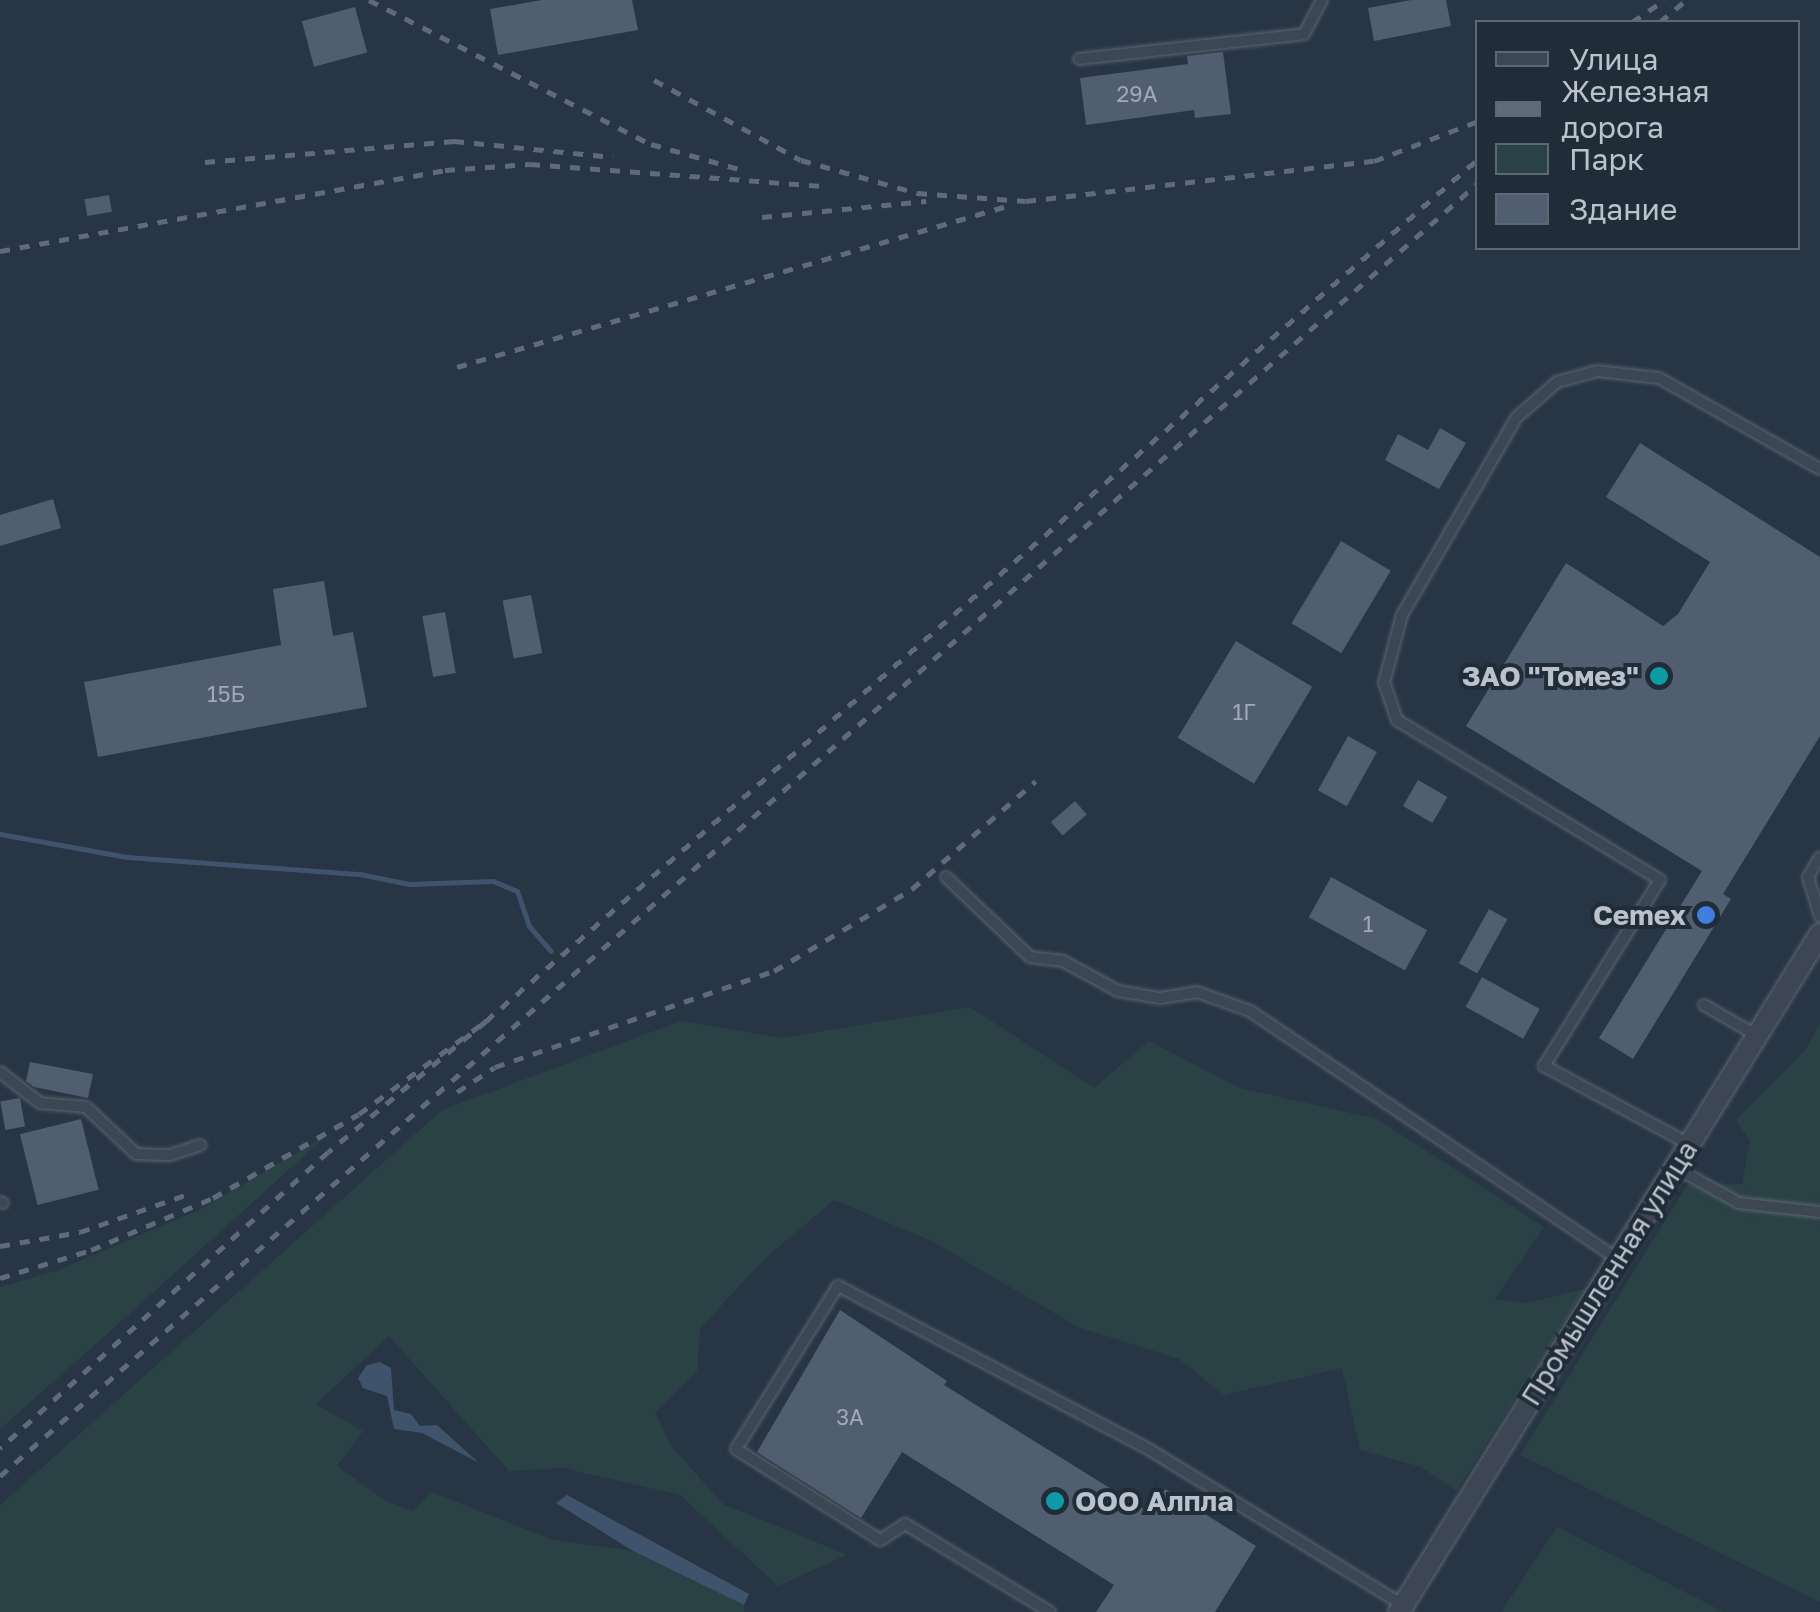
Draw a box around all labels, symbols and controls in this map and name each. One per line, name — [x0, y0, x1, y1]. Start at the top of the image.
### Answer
legend — [1475, 20, 1800, 250]
text: Улица — [1569, 41, 1658, 77]
text: Железная дорога — [1561, 73, 1710, 145]
house number: 29А — [1117, 81, 1157, 107]
text: Парк — [1569, 141, 1644, 177]
text: Здание — [1569, 191, 1677, 227]
place label: ЗАО "Томез" — [1462, 659, 1639, 693]
marker: ЗАО "Томез" — [1648, 665, 1670, 687]
house number: 15Б — [207, 681, 245, 707]
house number: 1Г — [1233, 699, 1255, 725]
place label: Cemex — [1593, 898, 1686, 932]
marker: Cemex — [1695, 904, 1717, 926]
house number: 1 — [1363, 911, 1373, 937]
street label: Промышленная улица — [1514, 1134, 1704, 1412]
house number: 3А — [836, 1404, 864, 1430]
place label: ООО Алпла — [1075, 1484, 1234, 1518]
marker: ООО Алпла — [1044, 1490, 1066, 1512]

